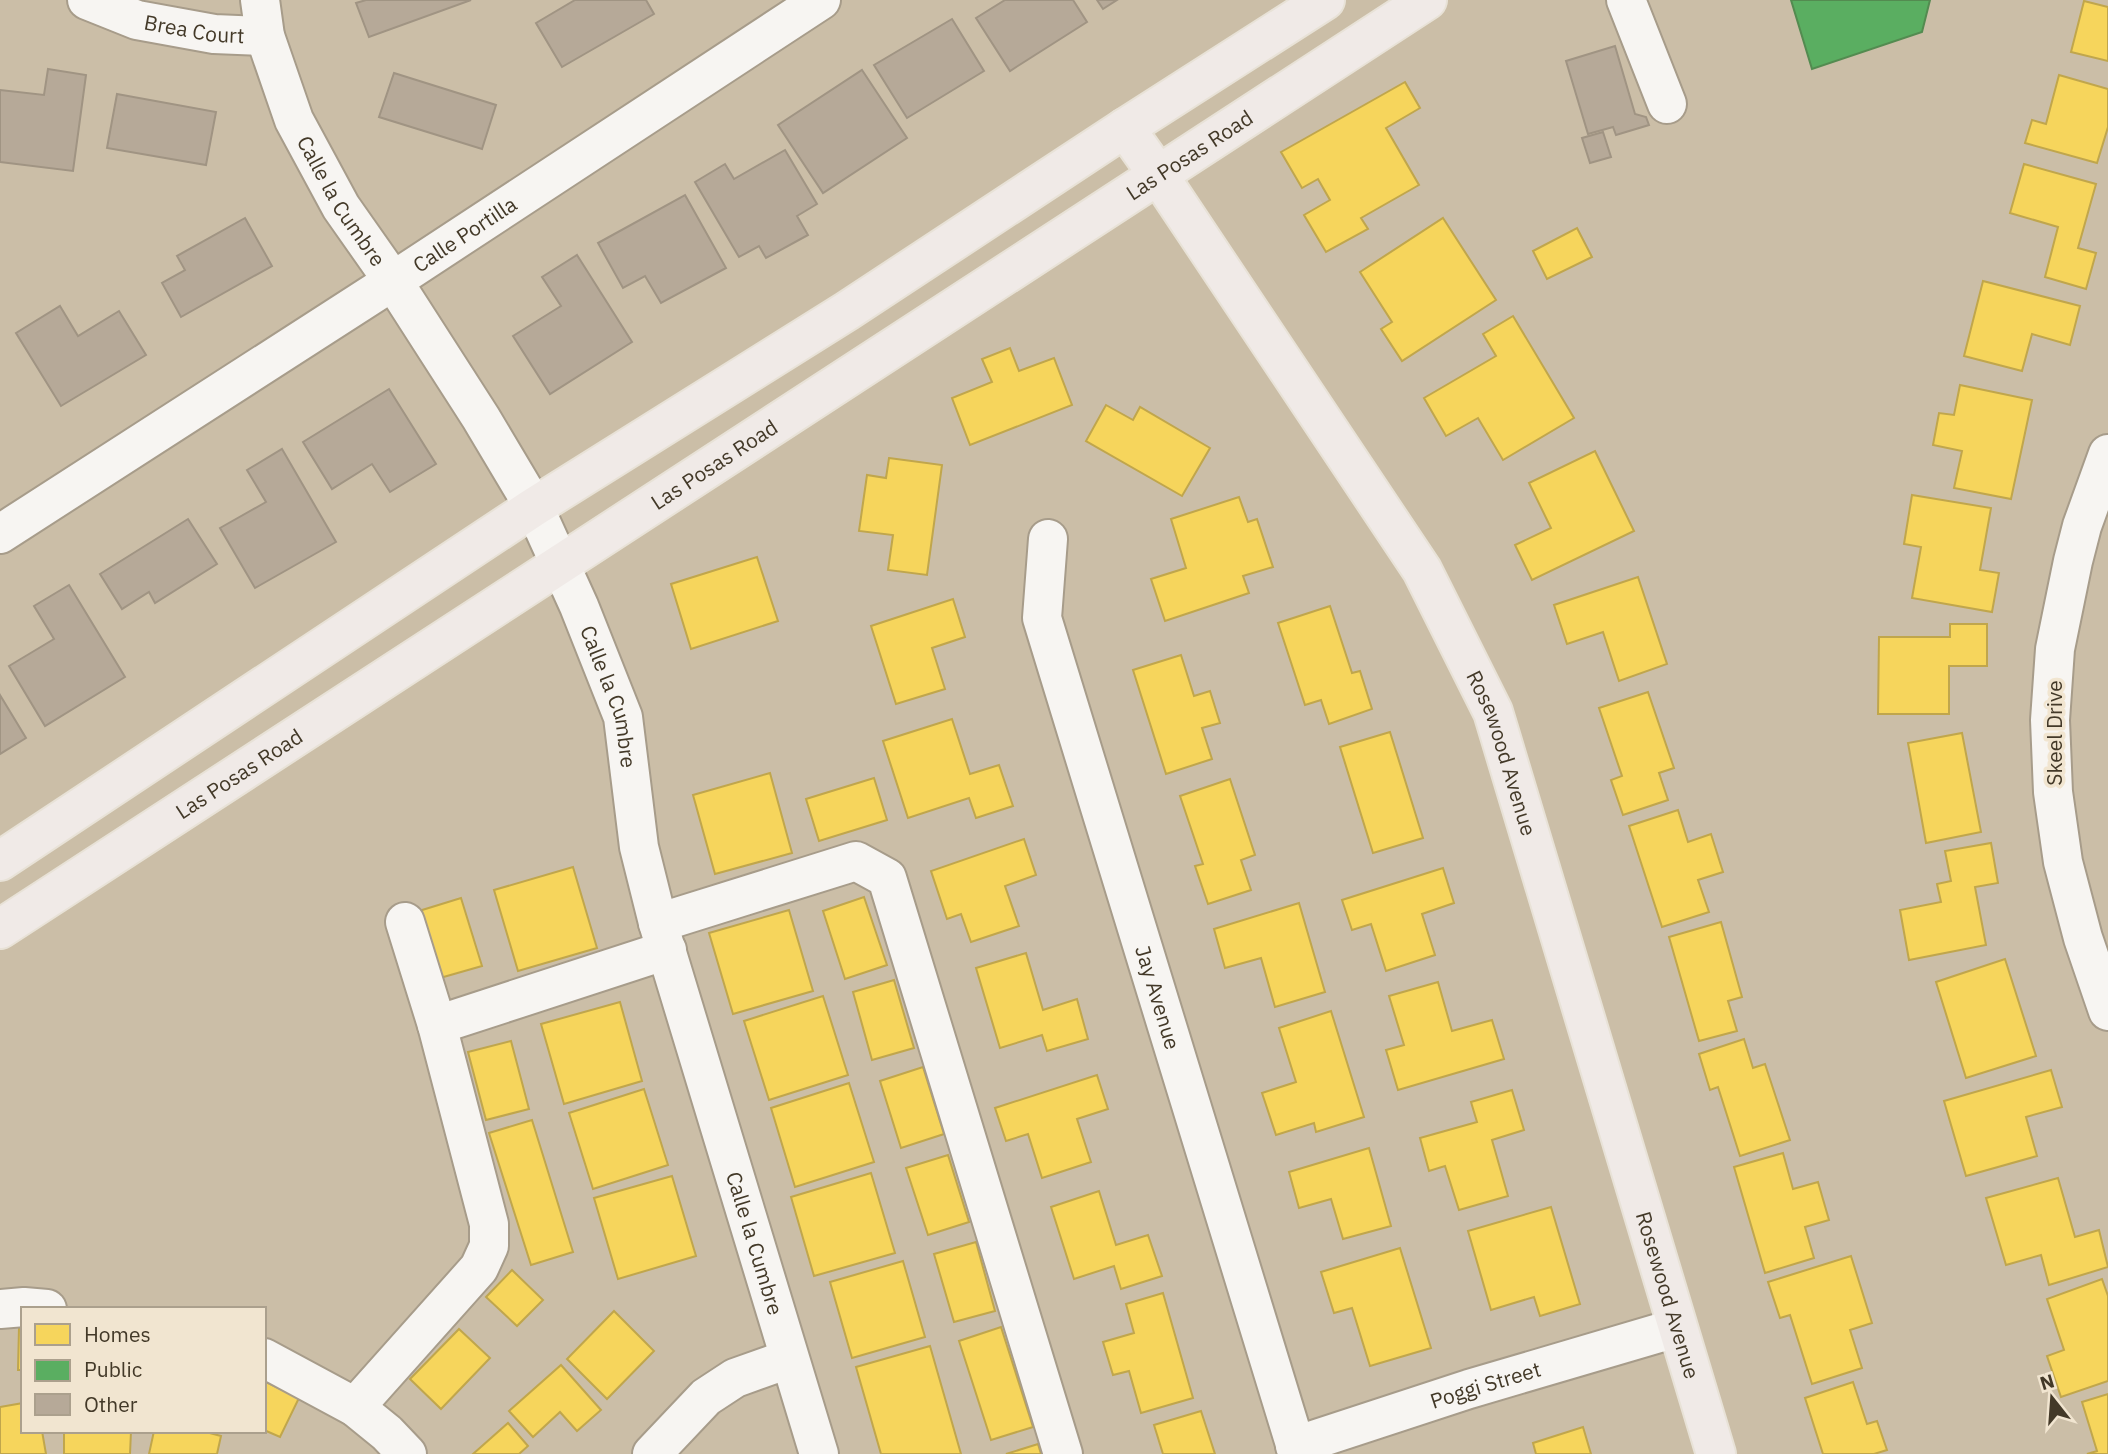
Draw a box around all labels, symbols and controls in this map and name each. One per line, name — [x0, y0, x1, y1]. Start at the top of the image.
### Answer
street label: Brea Court — [142, 8, 245, 49]
street label: Las Posas Road — [1120, 103, 1258, 206]
street label: Calle la Cumbre — [291, 130, 392, 272]
street label: Calle Portilla — [407, 190, 522, 278]
street label: Las Posas Road — [645, 413, 783, 516]
street label: Calle la Cumbre — [574, 621, 643, 770]
street label: Rosewood Avenue — [1460, 665, 1543, 839]
street label: Skeel Drive — [2040, 680, 2068, 786]
street label: Las Posas Road — [170, 722, 308, 825]
street label: Jay Avenue — [1129, 942, 1187, 1053]
street label: Calle la Cumbre — [720, 1168, 790, 1318]
street label: Rosewood Avenue — [1630, 1208, 1707, 1382]
legend — [21, 1307, 266, 1433]
text: Homes — [84, 1320, 151, 1348]
text: Public — [84, 1355, 142, 1383]
street label: Poggi Street — [1426, 1355, 1544, 1415]
north arrow — [2017, 1363, 2087, 1433]
text: N — [2037, 1368, 2057, 1395]
text: Other — [84, 1390, 138, 1418]

